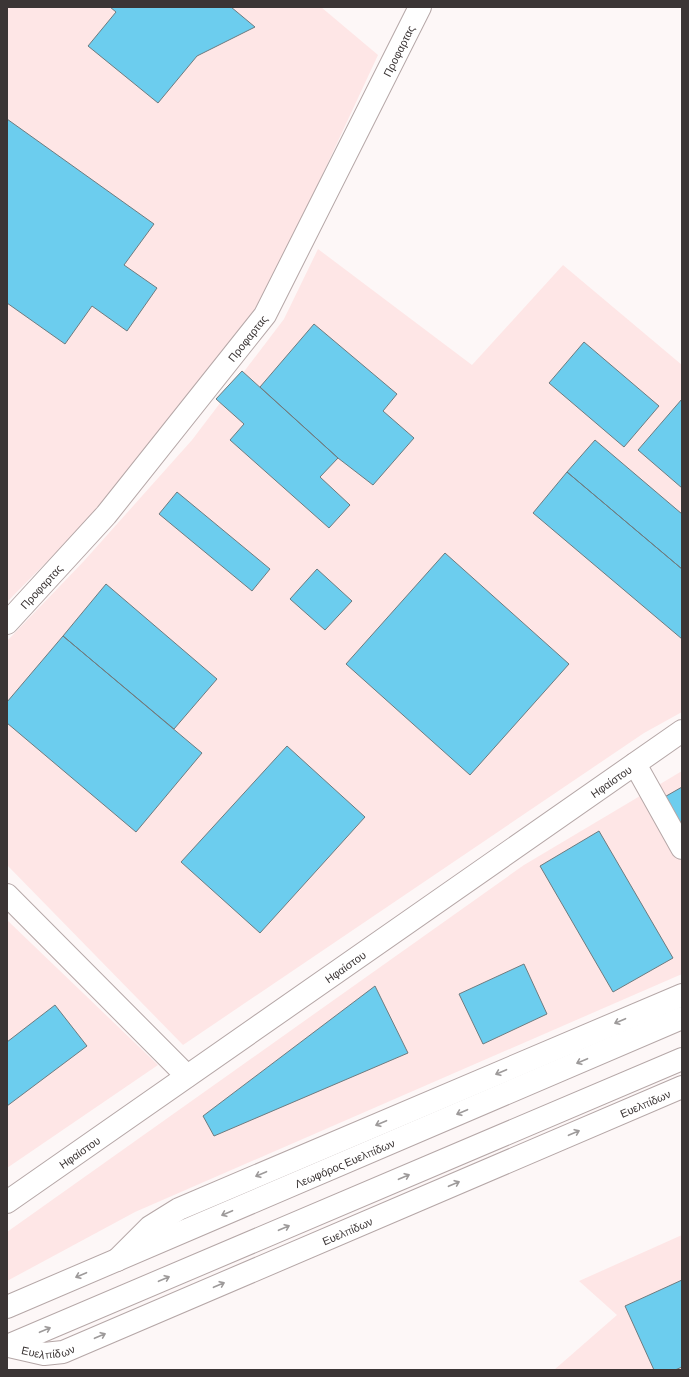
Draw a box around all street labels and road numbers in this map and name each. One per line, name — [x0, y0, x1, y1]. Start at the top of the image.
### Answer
street label: Προφαρτας — [380, 23, 416, 78]
street label: Προφαρτας — [224, 312, 269, 364]
street label: Προφαρτας — [17, 561, 64, 611]
street label: Ηφαίστου — [588, 762, 634, 800]
street label: Ηφαίστου — [322, 947, 368, 985]
street label: Ευελπίδων — [618, 1086, 673, 1119]
street label: Ηφαίστου — [56, 1133, 102, 1170]
street label: Λεωφόρος Ευελπίδων — [292, 1135, 397, 1190]
street label: Ευελπίδων — [320, 1214, 375, 1247]
street label: Ευελπίδων — [20, 1341, 77, 1361]

